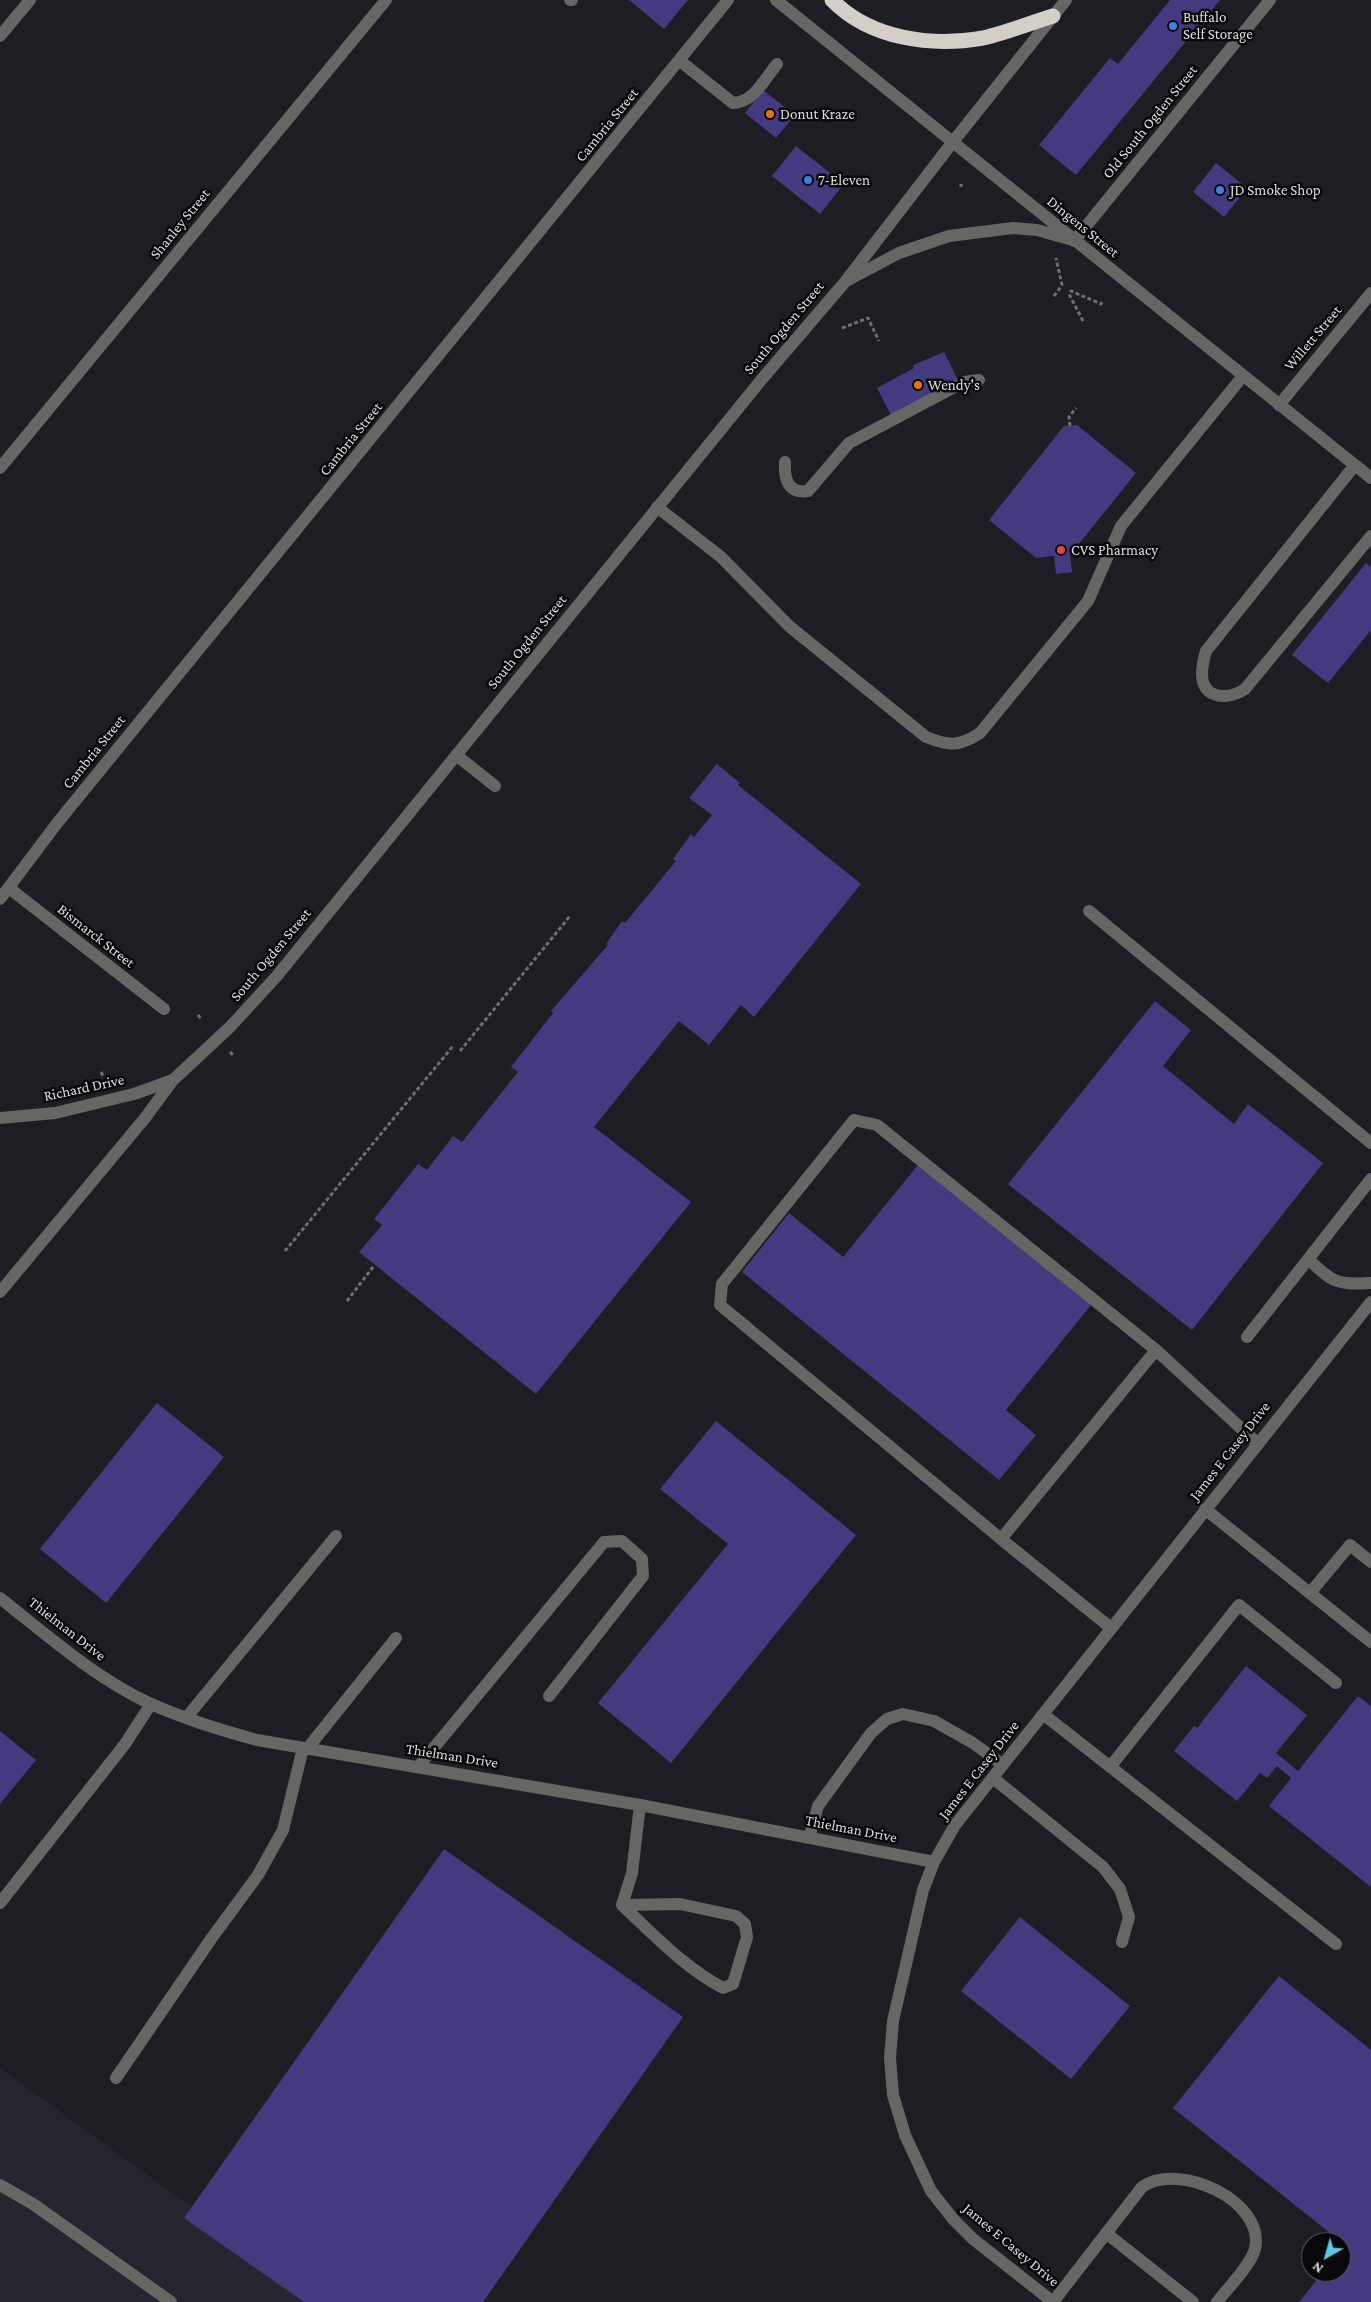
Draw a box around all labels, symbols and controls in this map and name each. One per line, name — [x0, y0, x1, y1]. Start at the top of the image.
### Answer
place label: Buffalo Self Storage — [1183, 8, 1253, 43]
marker: Buffalo Self Storage — [1167, 20, 1179, 32]
street label: Old South Ogden Street — [1099, 62, 1201, 182]
street label: Cambria Street — [572, 85, 642, 165]
place label: Donut Kraze — [780, 105, 855, 123]
marker: Donut Kraze — [764, 108, 776, 120]
place label: 7-Eleven — [818, 171, 870, 189]
marker: 7-Eleven — [802, 174, 814, 186]
place label: JD Smoke Shop — [1230, 181, 1321, 199]
marker: JD Smoke Shop — [1214, 184, 1226, 196]
street label: Shanley Street — [146, 185, 214, 263]
street label: Dingens Street — [1043, 192, 1123, 262]
street label: South Ogden Street — [740, 278, 828, 378]
street label: Willett Street — [1280, 302, 1346, 374]
place label: Wendy's — [928, 376, 980, 394]
marker: Wendy's — [912, 379, 924, 391]
street label: Cambria Street — [316, 399, 386, 479]
place label: CVS Pharmacy — [1071, 541, 1158, 559]
marker: CVS Pharmacy — [1055, 544, 1067, 556]
street label: South Ogden Street — [484, 591, 570, 693]
street label: Cambria Street — [59, 712, 129, 792]
street label: Bismarck Street — [54, 900, 138, 972]
street label: South Ogden Street — [227, 905, 315, 1005]
street label: Richard Drive — [42, 1071, 126, 1105]
street label: James E Casey Drive — [1186, 1398, 1274, 1504]
street label: Thielman Drive — [25, 1593, 109, 1665]
street label: James E Casey Drive — [935, 1717, 1023, 1823]
street label: Thielman Drive — [405, 1740, 499, 1772]
street label: Thielman Drive — [804, 1811, 898, 1847]
street label: James E Casey Drive — [959, 2199, 1063, 2291]
north arrow — [1301, 2232, 1351, 2282]
text: N — [1309, 2259, 1326, 2277]

